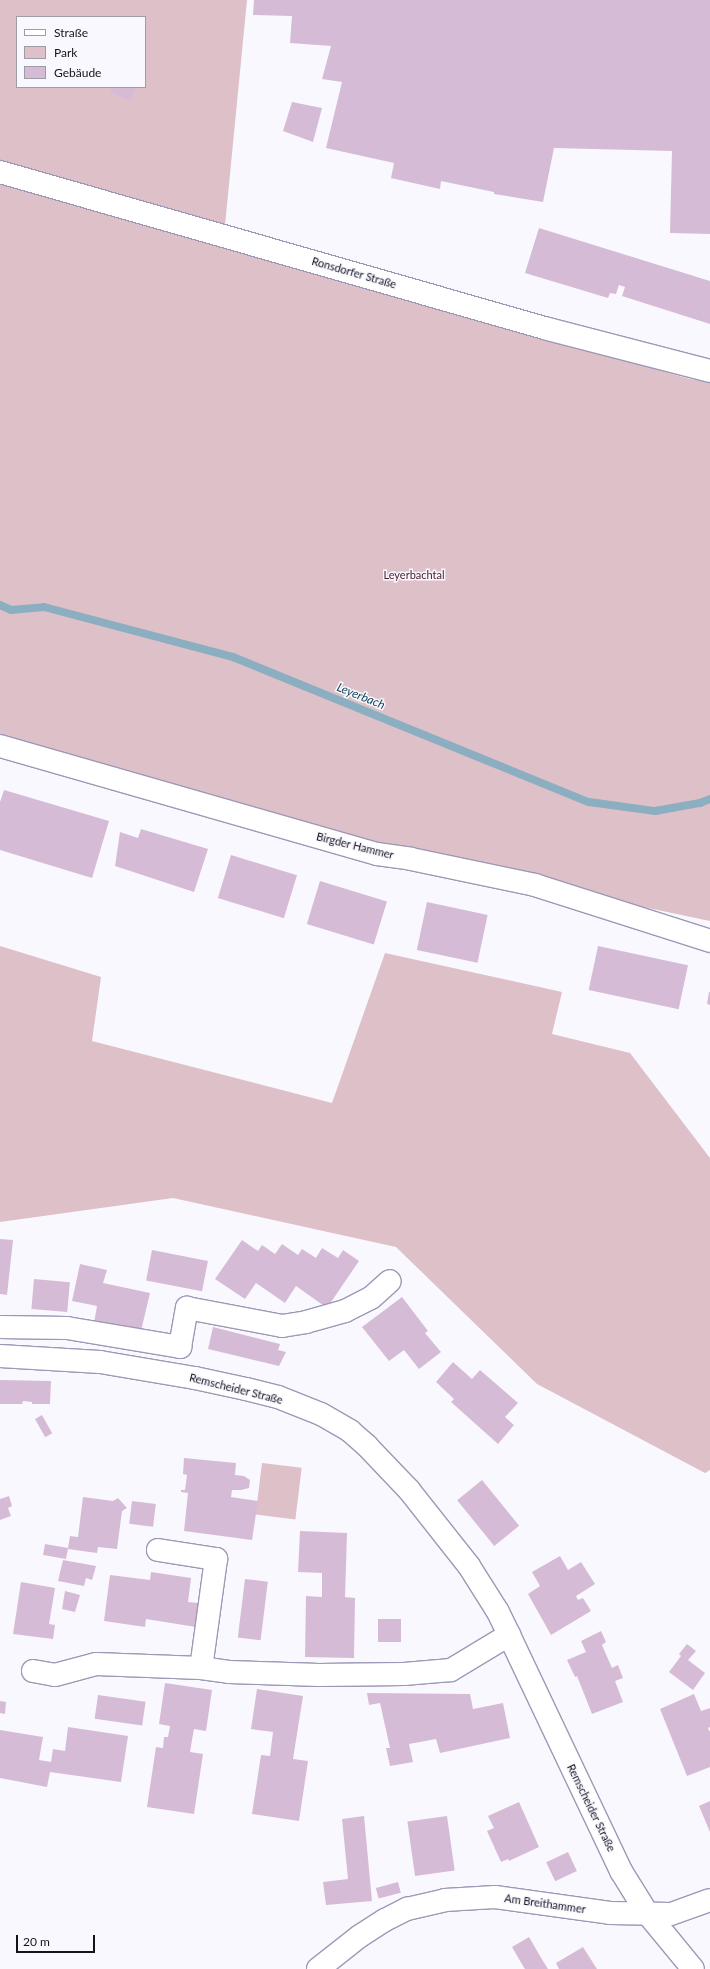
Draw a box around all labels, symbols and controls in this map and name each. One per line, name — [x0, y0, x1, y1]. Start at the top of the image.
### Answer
legend — [16, 16, 146, 88]
text: Straße — [54, 25, 88, 40]
text: Park — [54, 45, 77, 60]
text: Gebäude — [54, 65, 101, 80]
street label: Ronsdorfer Straße — [310, 255, 398, 291]
park label: Leyerbachtal — [383, 568, 445, 582]
water label: Leyerbach — [335, 680, 387, 712]
street label: Birgder Hammer — [315, 830, 395, 862]
street label: Remscheider Straße — [188, 1371, 284, 1407]
street label: Remscheider Straße — [564, 1762, 618, 1854]
street label: Am Breithammer — [503, 1892, 587, 1916]
scale bar — [18, 1927, 97, 1953]
text: 20 m — [23, 1934, 50, 1949]

